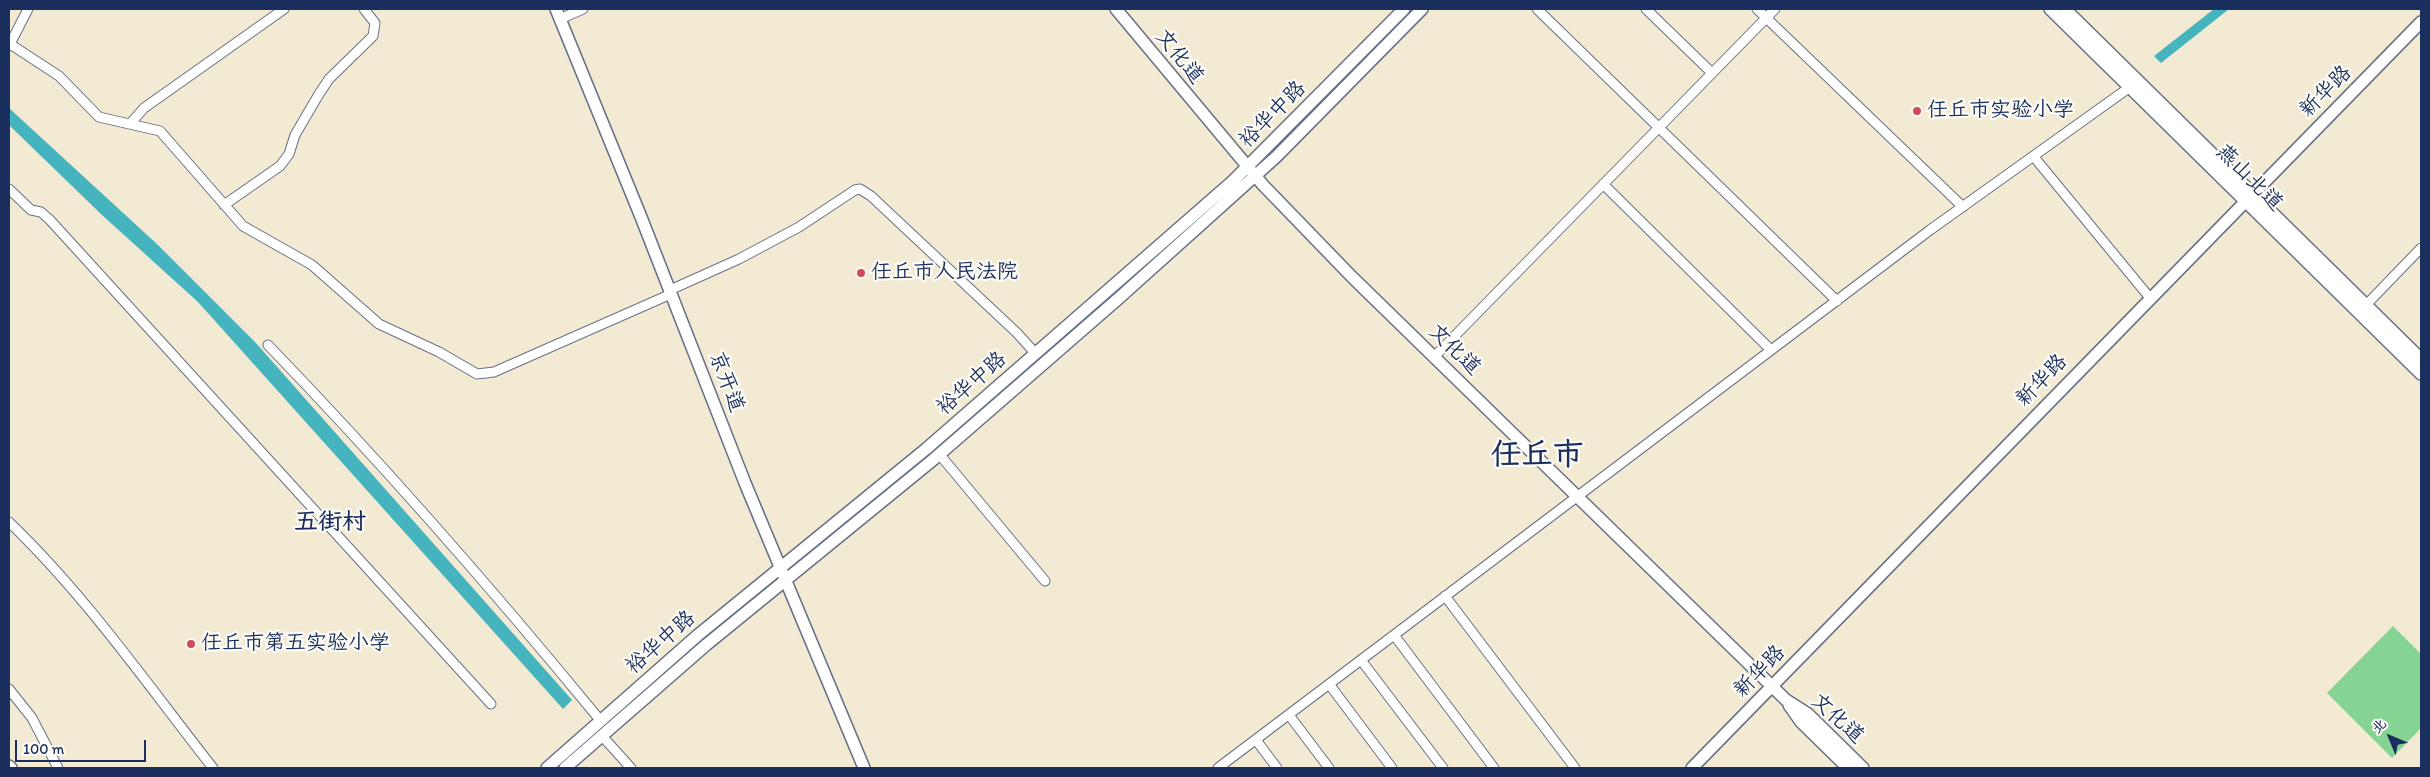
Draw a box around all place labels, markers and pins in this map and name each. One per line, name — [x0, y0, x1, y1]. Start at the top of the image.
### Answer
place label: 任丘市实验小学 — [1927, 98, 2074, 124]
marker: 任丘市实验小学 — [1911, 105, 1923, 117]
place label: 任丘市人民法院 — [871, 260, 1018, 286]
marker: 任丘市人民法院 — [855, 267, 867, 279]
place label: 任丘市第五实验小学 — [201, 631, 390, 657]
marker: 任丘市第五实验小学 — [185, 638, 197, 650]

